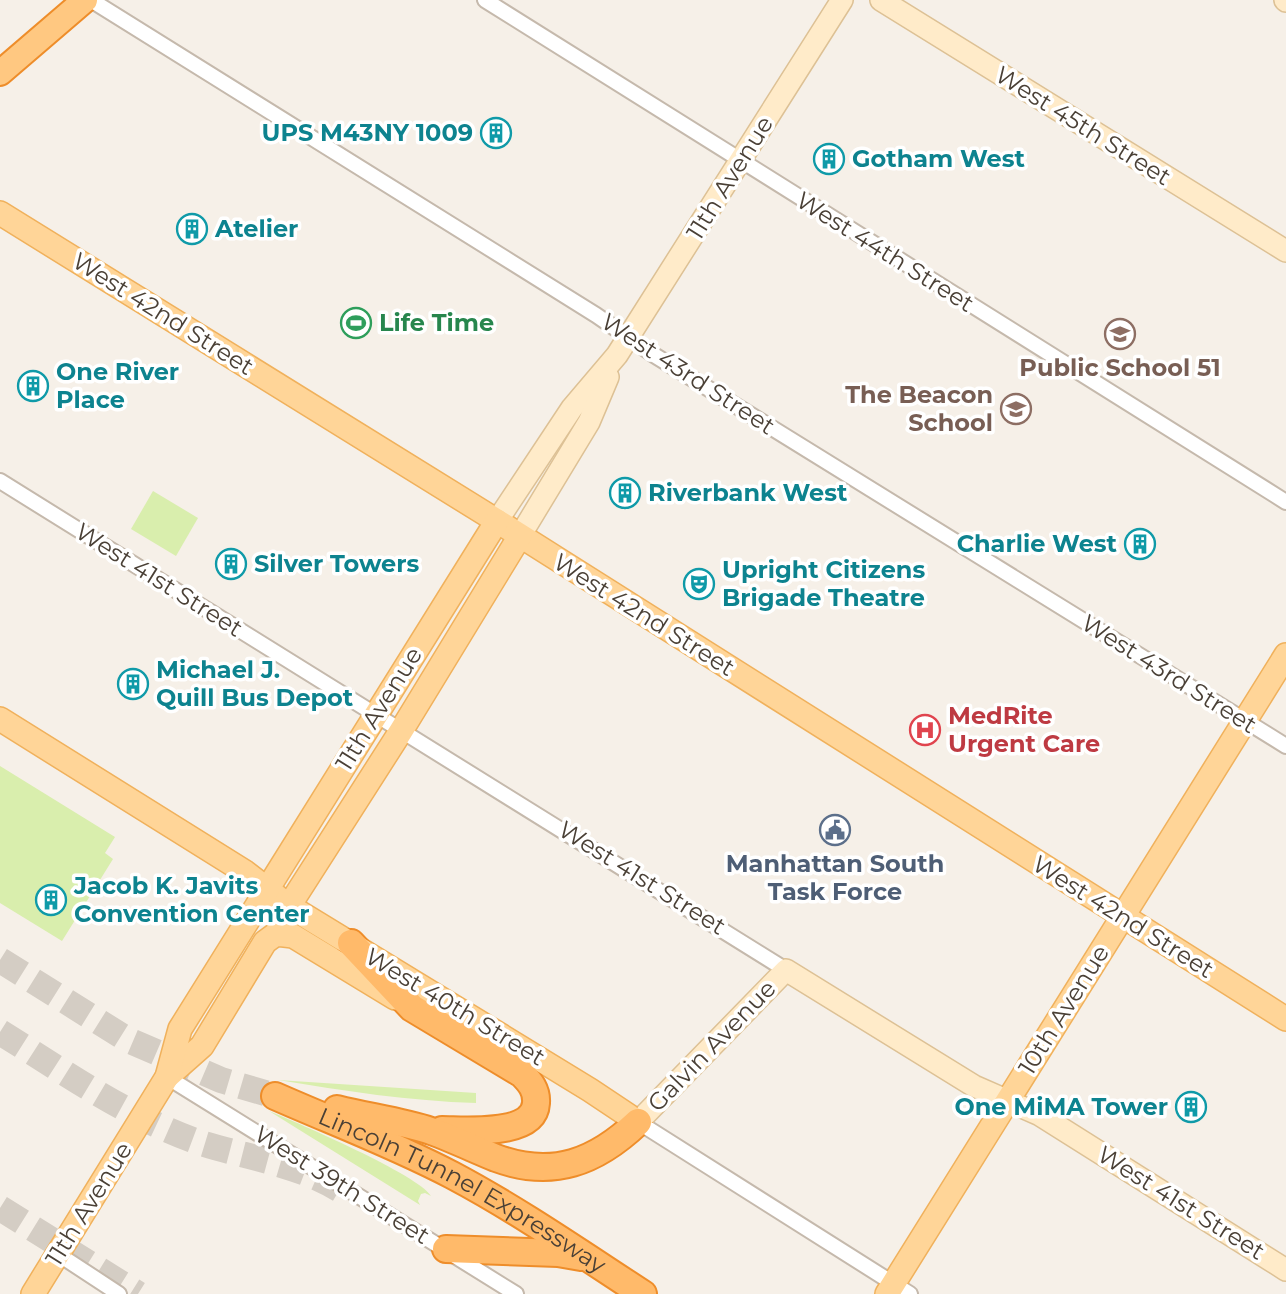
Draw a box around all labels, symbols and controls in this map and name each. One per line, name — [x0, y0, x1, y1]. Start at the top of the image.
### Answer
street label: West 45th Street — [990, 60, 1177, 191]
street label: 11th Avenue — [680, 111, 779, 245]
building icon: UPS M43NY 1009 — [479, 116, 513, 150]
place label: UPS M43NY 1009 — [261, 118, 473, 147]
building icon: Gotham West — [812, 142, 846, 176]
place label: Gotham West — [852, 144, 1026, 173]
street label: West 44th Street — [791, 185, 980, 318]
building icon: Atelier — [175, 212, 209, 246]
place label: Atelier — [214, 214, 298, 243]
street label: West 42nd Street — [67, 246, 260, 381]
sports icon: Life Time — [339, 306, 373, 340]
street label: West 43rd Street — [596, 307, 781, 441]
place label: Life Time — [379, 308, 494, 337]
school or university icon: Public School 51 — [1103, 317, 1137, 351]
place label: Public School 51 — [1019, 353, 1221, 382]
place label: One River Place — [56, 357, 179, 414]
building icon: One River Place — [16, 369, 50, 403]
place label: The Beacon School — [845, 380, 993, 437]
school or university icon: The Beacon School — [999, 392, 1033, 426]
building icon: Riverbank West — [608, 476, 642, 510]
place label: Riverbank West — [648, 478, 848, 507]
street label: West 41st Street — [70, 516, 248, 643]
building icon: Charlie West — [1123, 527, 1157, 561]
place label: Charlie West — [957, 529, 1118, 558]
building icon: Silver Towers — [214, 547, 248, 581]
street label: West 42nd Street — [548, 547, 741, 682]
place label: Silver Towers — [254, 549, 420, 578]
place label: Upright Citizens Brigade Theatre — [722, 555, 925, 612]
theatre icon: Upright Citizens Brigade Theatre — [682, 567, 716, 601]
street label: West 43rd Street — [1076, 608, 1262, 739]
street label: 11th Avenue — [329, 642, 428, 776]
place label: Michael J. Quill Bus Depot — [156, 655, 354, 712]
building icon: Michael J. Quill Bus Depot — [116, 667, 150, 701]
place label: MedRite Urgent Care — [948, 701, 1100, 758]
hospital icon: MedRite Urgent Care — [908, 713, 942, 747]
public building icon: Manhattan South Task Force — [818, 813, 852, 847]
street label: West 41st Street — [553, 814, 731, 941]
place label: Manhattan South Task Force — [726, 849, 944, 906]
street label: West 42nd Street — [1027, 849, 1220, 984]
place label: Jacob K. Javits Convention Center — [73, 871, 310, 928]
building icon: Jacob K. Javits Convention Center — [34, 883, 68, 917]
street label: 10th Avenue — [1012, 939, 1115, 1080]
street label: West 40th Street — [360, 942, 551, 1072]
street label: Galvin Avenue — [642, 974, 782, 1117]
building icon: One MiMA Tower — [1174, 1090, 1208, 1124]
place label: One MiMA Tower — [954, 1092, 1168, 1121]
street label: Lincoln Tunnel Expressway — [314, 1101, 611, 1280]
street label: West 39th Street — [249, 1119, 435, 1250]
street label: 11th Avenue — [39, 1137, 138, 1271]
street label: West 41st Street — [1092, 1139, 1270, 1266]

